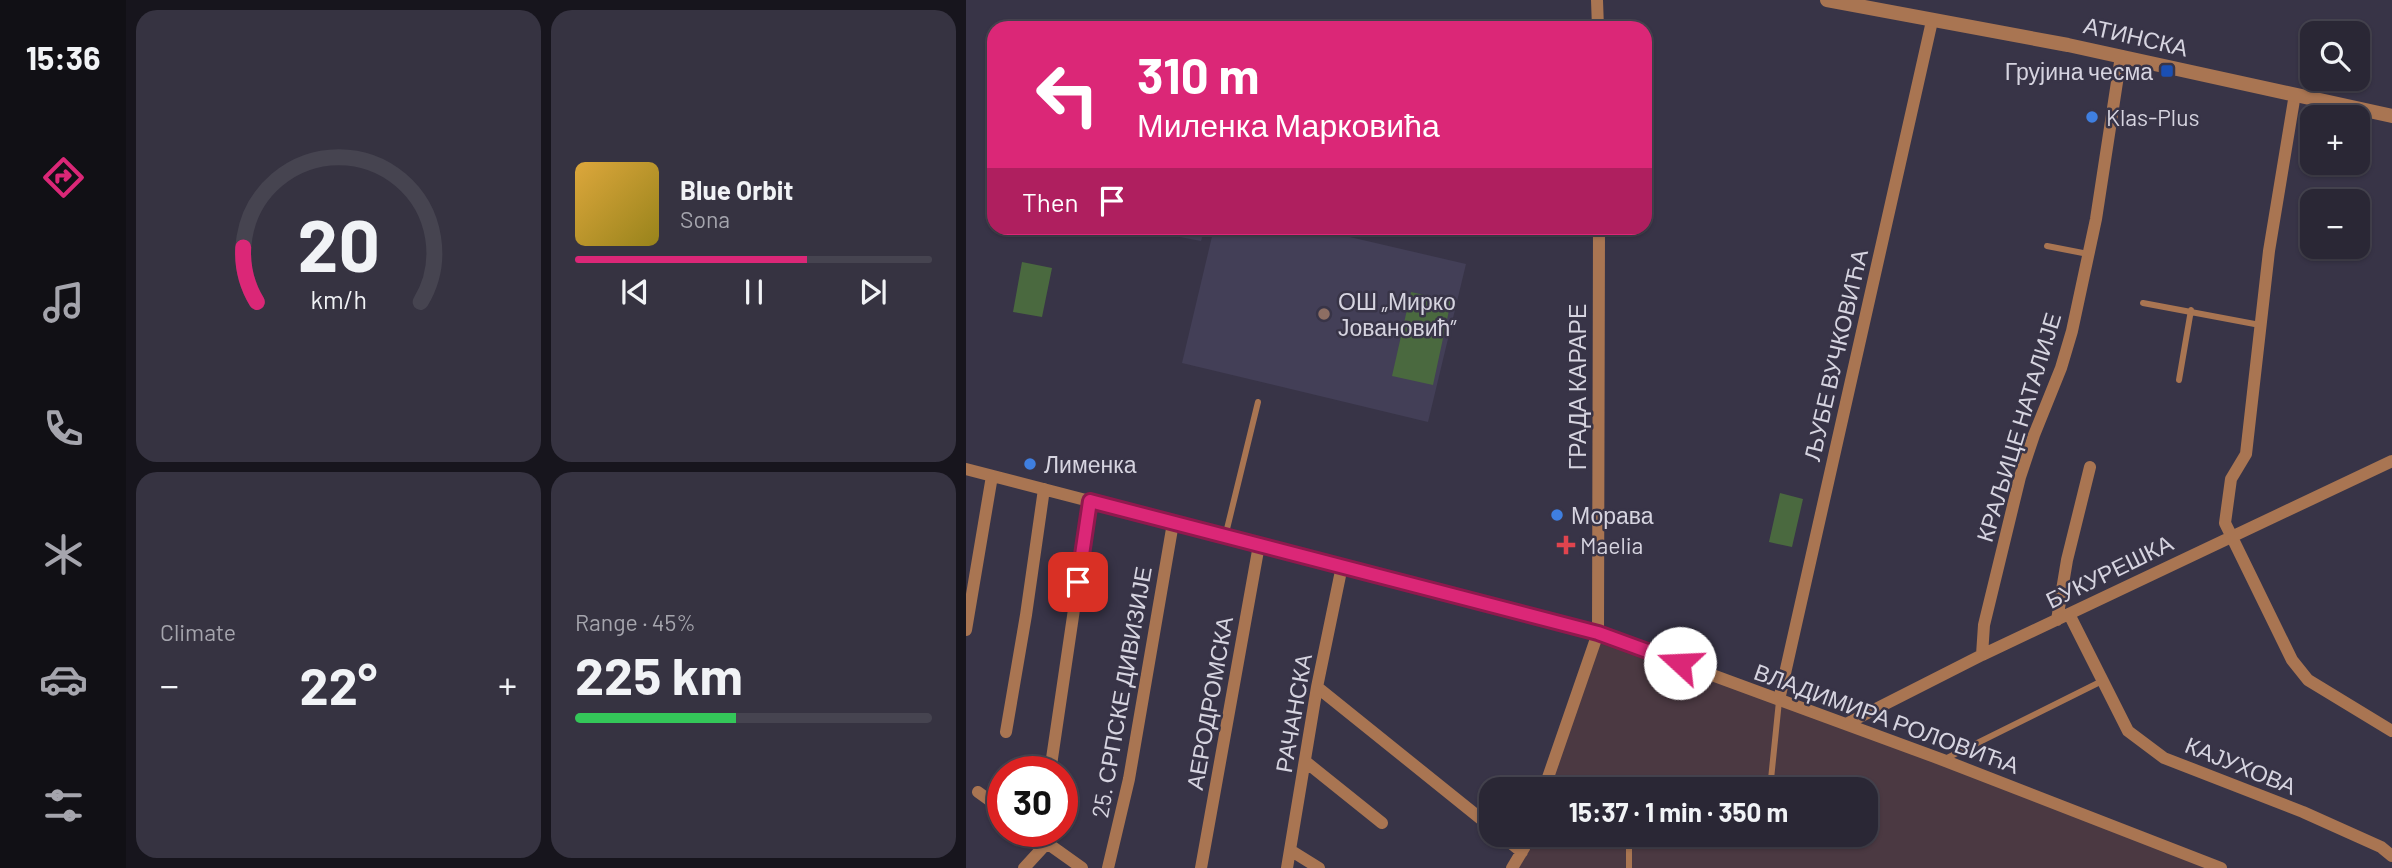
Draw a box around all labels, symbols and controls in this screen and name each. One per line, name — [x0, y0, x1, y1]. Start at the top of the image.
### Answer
street label: АТИНСКА — [2081, 10, 2191, 62]
map controls — [2300, 21, 2370, 259]
button: search — [2300, 21, 2370, 91]
text: 15:36 — [26, 38, 100, 76]
text: 310 m — [1137, 45, 1259, 104]
icon: left — [1022, 49, 1113, 140]
place label: Грујина чесма — [2005, 57, 2153, 85]
marker: Грујина чесма — [2159, 63, 2175, 79]
place label: Klas-Plus — [2106, 103, 2200, 131]
text: Миленка Марковића — [1137, 105, 1440, 143]
button: + — [2300, 105, 2370, 175]
marker: Klas-Plus — [2084, 109, 2100, 125]
icon: directions — [39, 153, 88, 202]
text: Blue Orbit — [680, 174, 793, 205]
icon: arrive — [1093, 182, 1131, 220]
text: Then — [1022, 186, 1079, 217]
button: − — [2300, 189, 2370, 259]
text: 20 — [297, 200, 380, 288]
text: Sona — [680, 205, 730, 233]
street label: ЉУБЕ ВУЧКОВИЋА — [1797, 246, 1873, 464]
icon: previous — [616, 273, 654, 311]
icon: pause — [735, 273, 773, 311]
icon: next — [854, 273, 892, 311]
icon: music — [39, 278, 88, 327]
text: km/h — [310, 284, 367, 314]
place label: ОШ „Мирко Јовановић” — [1338, 287, 1457, 341]
street label: ГРАДА КАРАРЕ — [1563, 304, 1591, 470]
marker: ОШ „Мирко Јовановић” — [1316, 306, 1332, 322]
street label: КРАЉИЦЕ НАТАЛИЈЕ — [1970, 309, 2066, 545]
icon: phone — [39, 404, 88, 453]
place label: Лименка — [1044, 450, 1137, 478]
marker: Лименка — [1022, 456, 1038, 472]
place label: Морава — [1571, 501, 1654, 529]
marker: Морава — [1549, 507, 1565, 523]
street label: БУКУРЕШКА — [2041, 528, 2178, 614]
icon: climate — [39, 530, 88, 579]
place label: Maelia — [1580, 531, 1643, 559]
marker: Maelia — [1558, 537, 1574, 553]
pin — [1048, 552, 1108, 612]
icon: arrive — [1059, 563, 1097, 601]
street label: 25. СРПСКЕ ДИВИЗИЈЕ — [1085, 564, 1157, 820]
text: Range · 45% — [575, 608, 696, 636]
street label: АЕРОДРОМСКА — [1180, 613, 1238, 792]
text: Climate — [160, 618, 236, 646]
position arrow — [1643, 626, 1717, 700]
text: 225 km — [575, 643, 743, 705]
street label: РАЧАНСКА — [1269, 651, 1317, 775]
text: 22° — [300, 653, 377, 715]
icon: car — [39, 655, 88, 704]
street label: ВЛАДИМИРА РОЛОВИЋА — [1751, 657, 2024, 779]
text: − — [160, 661, 179, 707]
text: + — [498, 661, 517, 707]
street label: КАЈУХОВА — [2181, 730, 2301, 800]
speed limit sign: 30 — [987, 756, 1078, 847]
icon: filters — [39, 781, 88, 830]
text: 15:37 · 1 min · 350 m — [1569, 796, 1788, 827]

